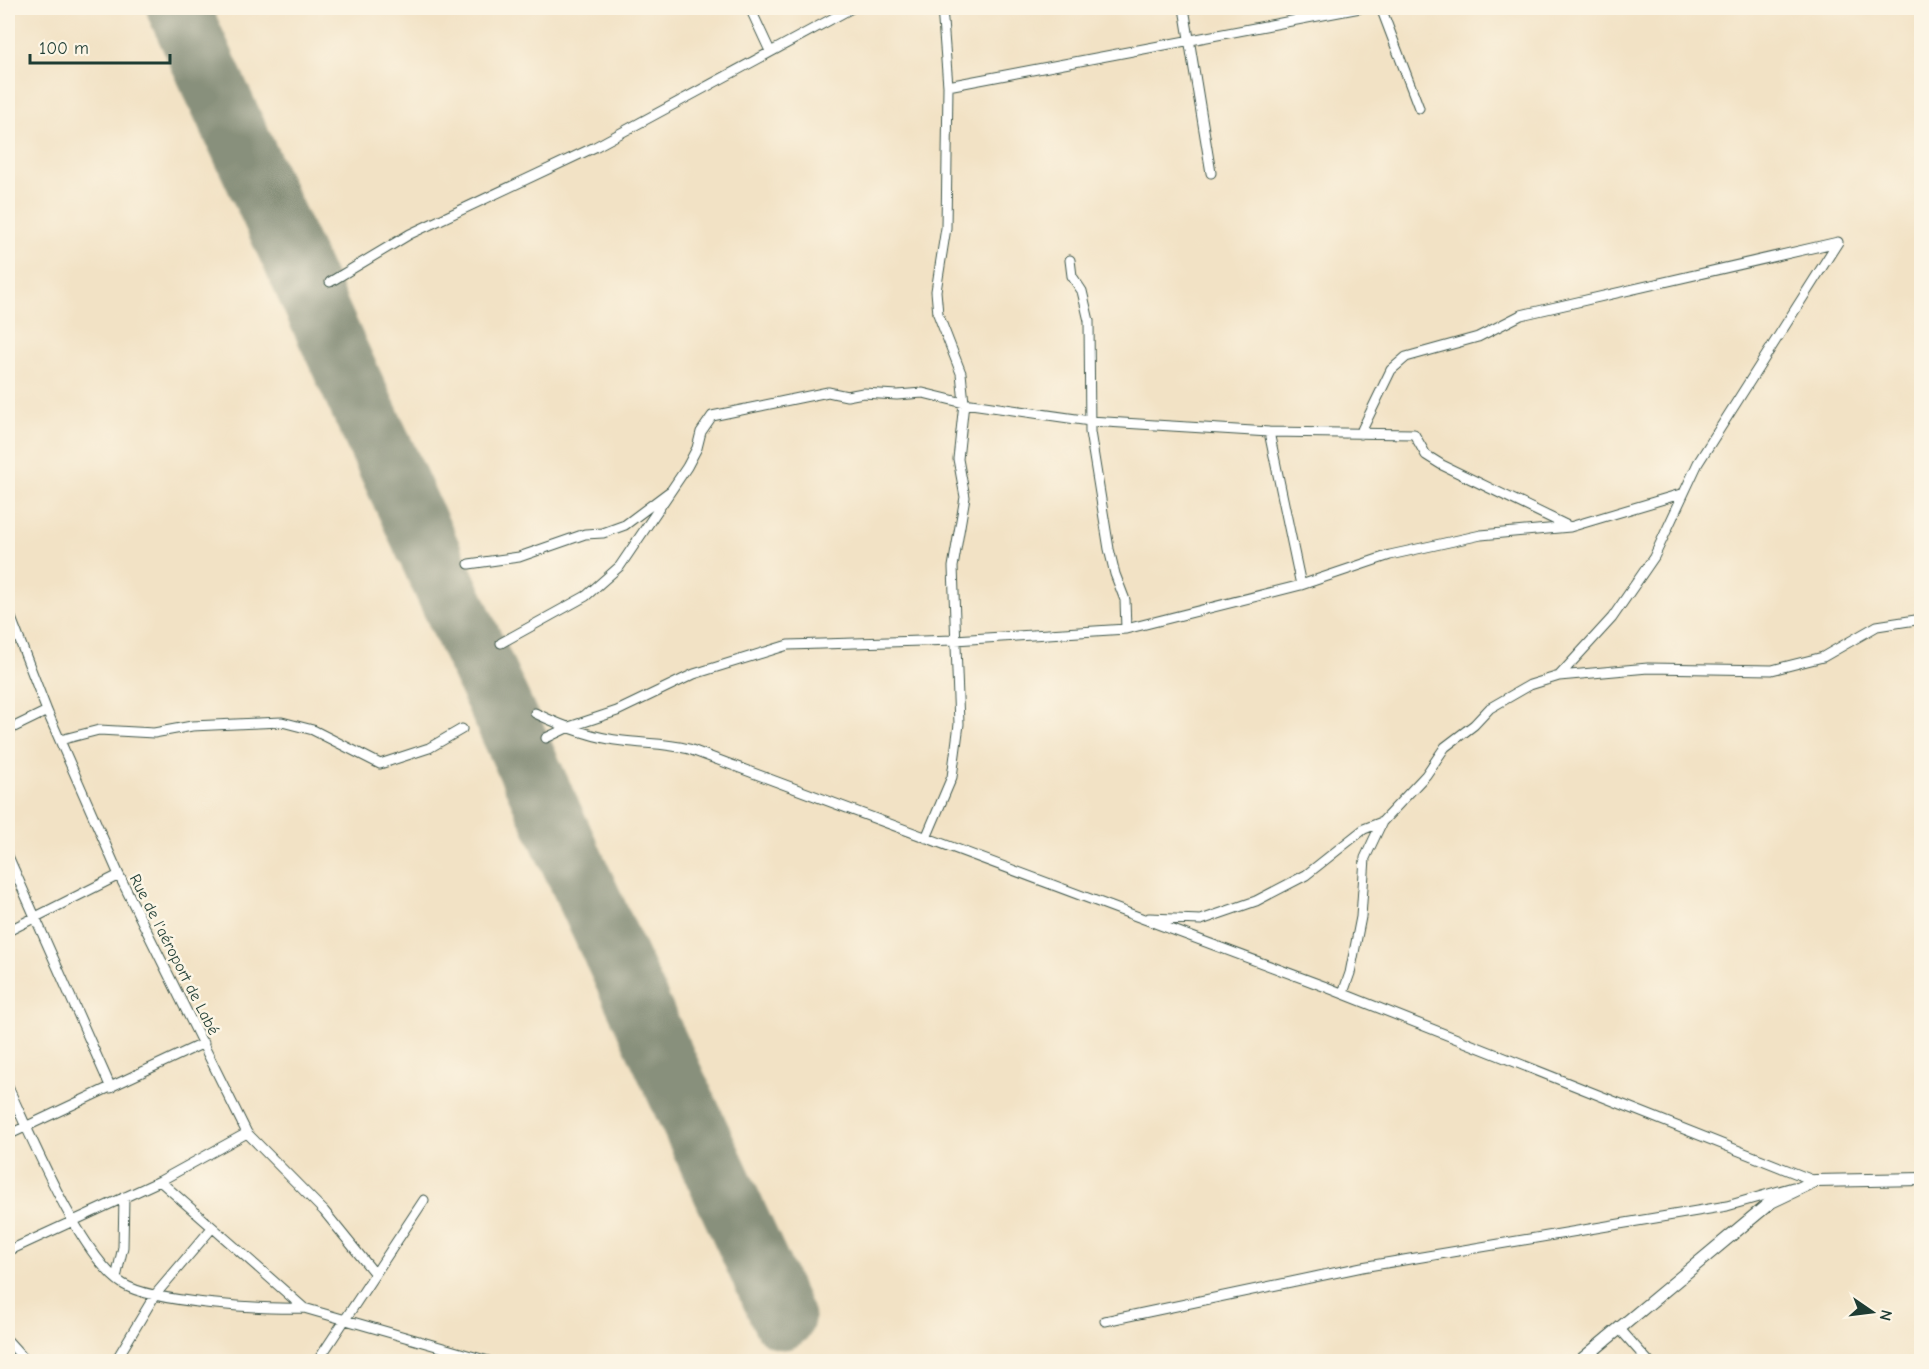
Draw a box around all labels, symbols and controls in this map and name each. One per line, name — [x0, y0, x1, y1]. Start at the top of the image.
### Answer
scale bar — [30, 27, 170, 65]
text: 100 m — [39, 38, 89, 59]
street label: Rue de l'aéroport de Labé — [126, 871, 223, 1038]
north arrow — [1842, 1282, 1902, 1342]
text: N — [1876, 1308, 1896, 1323]

